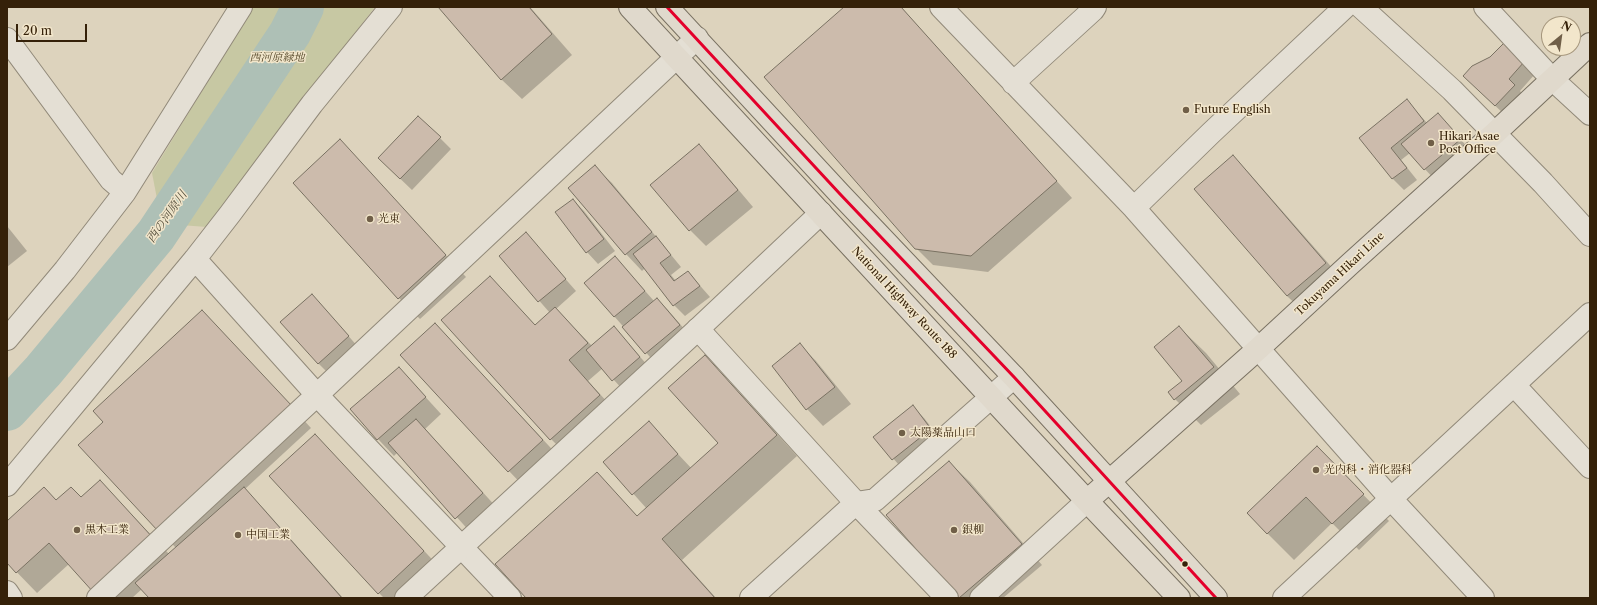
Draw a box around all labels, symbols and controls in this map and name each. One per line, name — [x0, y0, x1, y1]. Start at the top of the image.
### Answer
scale bar — [18, 16, 89, 42]
north arrow — [1541, 16, 1581, 56]
text: N — [1559, 18, 1574, 35]
text: 20 m — [23, 23, 52, 38]
park label: 西河原緑地 — [250, 51, 304, 65]
place label: Future English — [1194, 103, 1271, 117]
marker: Future English — [1181, 105, 1191, 115]
place label: Hikari Asae Post Office — [1439, 130, 1500, 156]
marker: Hikari Asae Post Office — [1426, 138, 1436, 148]
water label: 西の河原川 — [144, 188, 190, 246]
place label: 光東 — [378, 212, 400, 226]
marker: 光東 — [365, 214, 375, 224]
street label: Tokuyama Hikari Line — [1293, 229, 1387, 319]
street label: National Highway Route 188 — [849, 244, 959, 362]
place label: 太陽薬品山口 — [910, 426, 976, 440]
marker: 太陽薬品山口 — [897, 428, 907, 438]
place label: 光内科・消化器科 — [1324, 463, 1412, 477]
marker: 光内科・消化器科 — [1311, 465, 1321, 475]
place label: 黒木工業 — [85, 523, 129, 537]
place label: 銀柳 — [962, 523, 984, 537]
marker: 黒木工業 — [72, 525, 82, 535]
marker: 銀柳 — [949, 525, 959, 535]
place label: 中国工業 — [246, 528, 290, 542]
marker: 中国工業 — [233, 530, 243, 540]
unlabelled marker — [1180, 559, 1190, 569]

